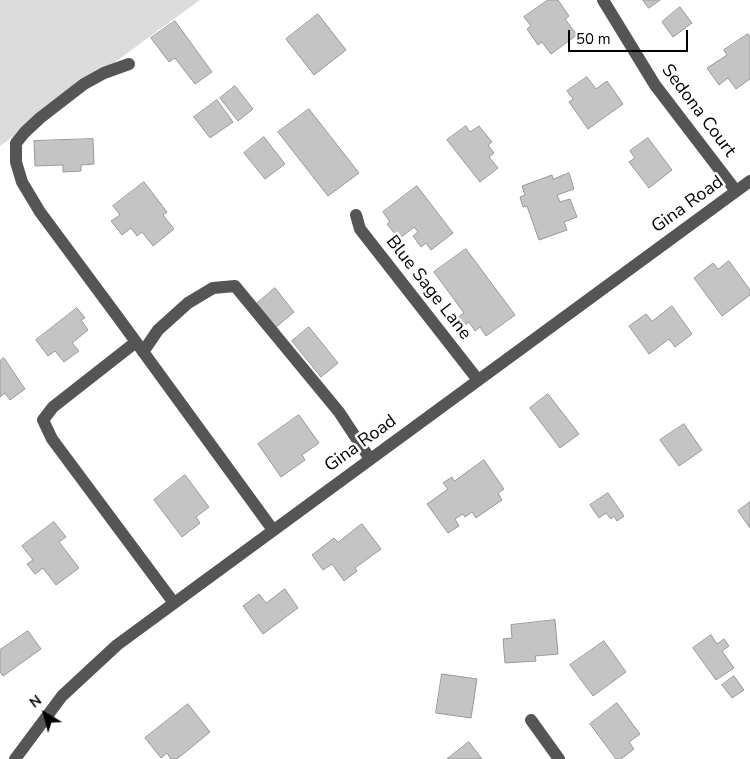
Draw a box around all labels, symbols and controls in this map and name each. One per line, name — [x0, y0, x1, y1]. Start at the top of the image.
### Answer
scale bar — [570, 20, 690, 52]
text: 50 m — [576, 29, 611, 49]
street label: Sedona Court — [656, 60, 740, 162]
street label: Gina Road — [648, 172, 728, 238]
street label: Blue Sage Lane — [381, 232, 475, 344]
street label: Gina Road — [321, 411, 401, 477]
north arrow — [20, 689, 70, 739]
text: N — [26, 691, 46, 712]

